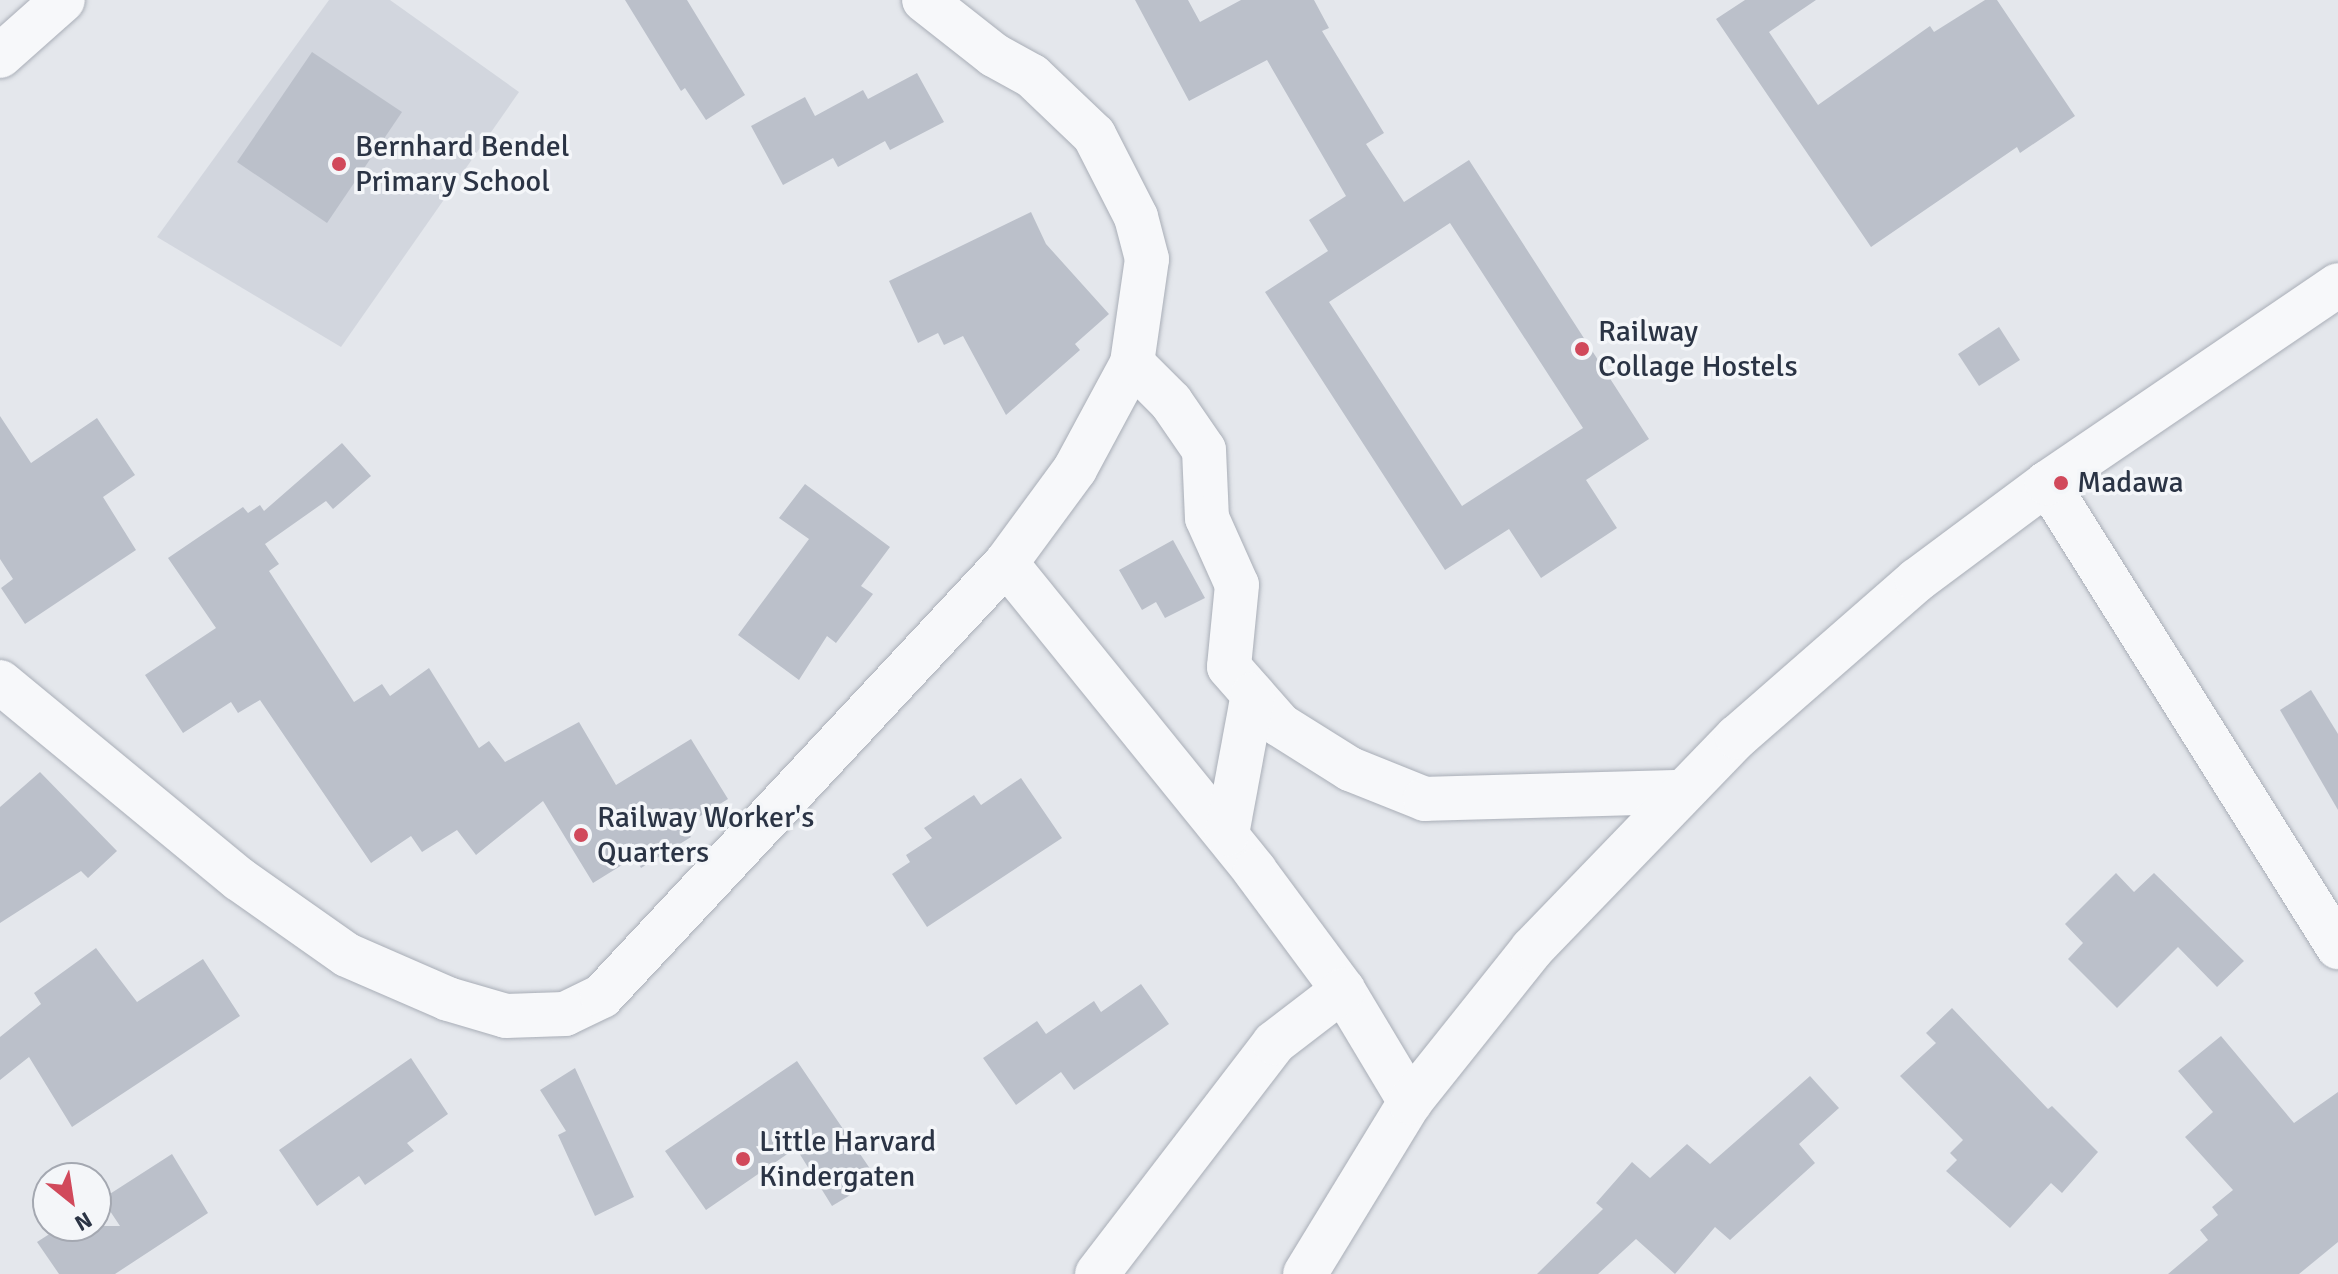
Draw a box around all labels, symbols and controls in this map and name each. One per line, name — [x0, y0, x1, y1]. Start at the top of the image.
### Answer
place label: Bernhard Bendel Primary School — [355, 129, 570, 200]
marker: Bernhard Bendel Primary School — [330, 155, 348, 173]
place label: Railway Collage Hostels — [1598, 314, 1798, 384]
marker: Railway Collage Hostels — [1573, 340, 1591, 358]
place label: Madawa — [2077, 465, 2184, 501]
marker: Madawa — [2052, 474, 2070, 492]
place label: Railway Worker's Quarters — [597, 800, 814, 870]
marker: Railway Worker's Quarters — [572, 826, 590, 844]
place label: Little Harvard Kindergaten — [759, 1124, 936, 1194]
marker: Little Harvard Kindergaten — [734, 1150, 752, 1168]
north arrow — [32, 1162, 112, 1242]
text: N — [70, 1206, 97, 1237]

